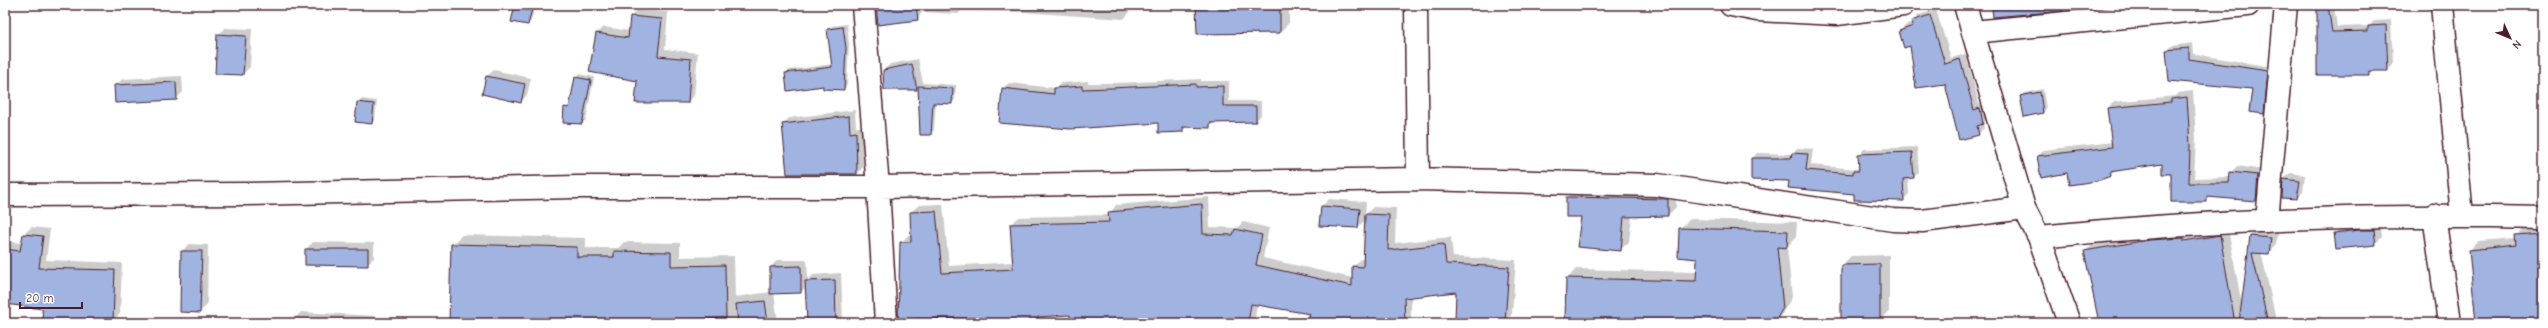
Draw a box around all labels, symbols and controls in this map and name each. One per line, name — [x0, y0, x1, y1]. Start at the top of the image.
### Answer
north arrow — [2490, 18, 2530, 58]
text: N — [2510, 37, 2524, 52]
scale bar — [20, 284, 82, 310]
text: 20 m — [26, 291, 54, 305]

